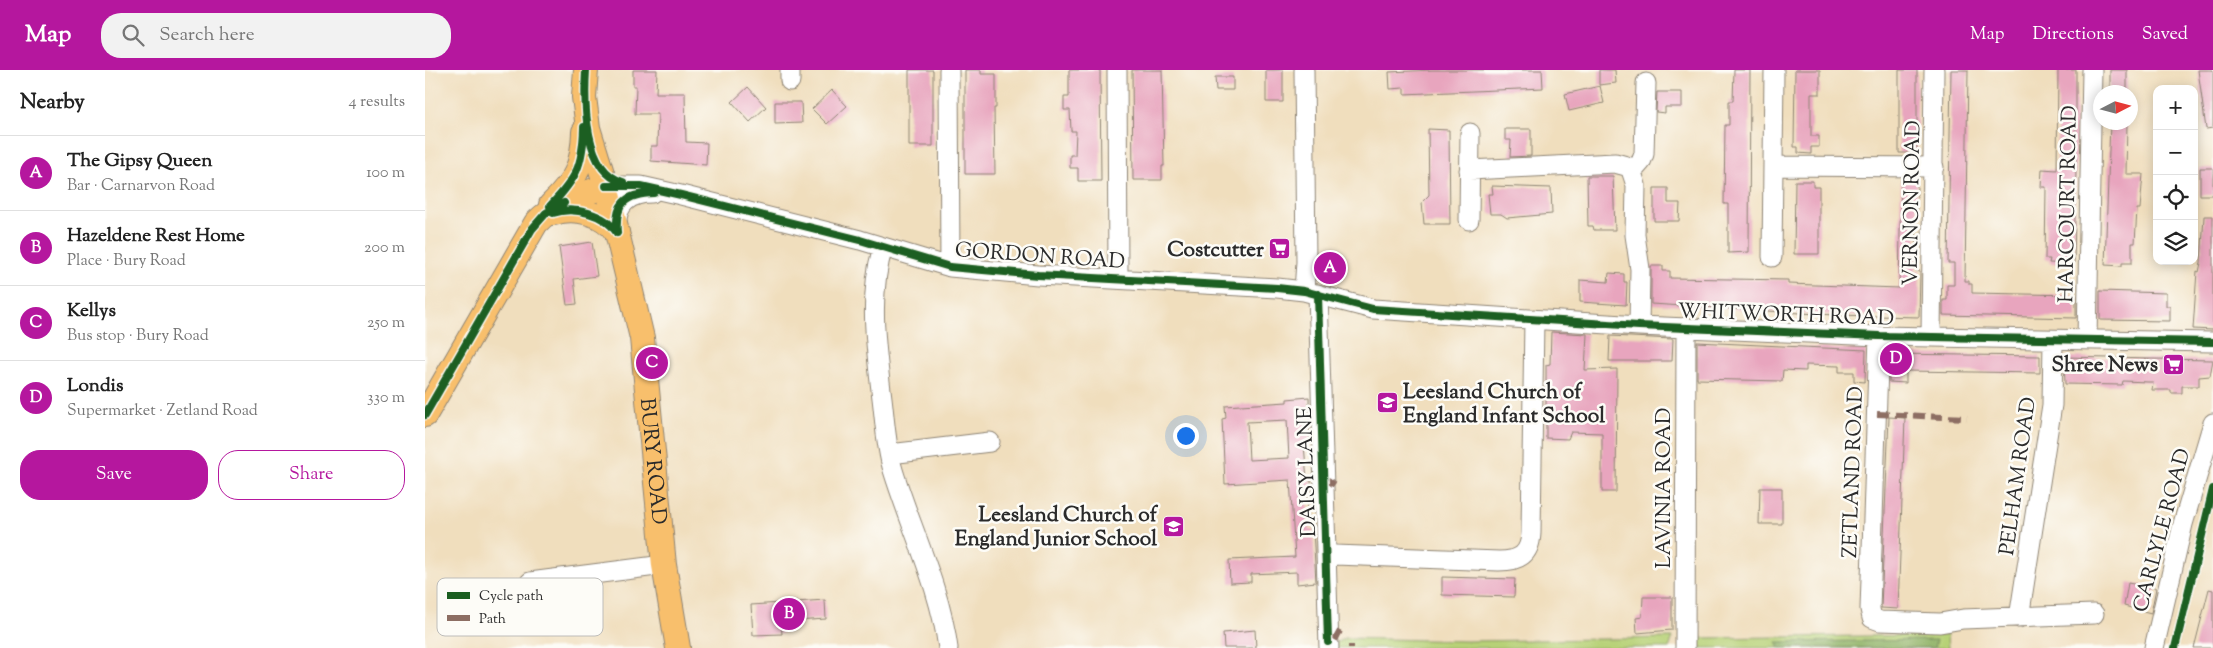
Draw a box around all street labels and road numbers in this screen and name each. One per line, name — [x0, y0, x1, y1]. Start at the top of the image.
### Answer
street label: HARCOURT ROAD — [2052, 105, 2086, 303]
street label: VERNON ROAD — [1897, 120, 1929, 286]
street label: GORDON ROAD — [954, 236, 1126, 278]
street label: WHITWORTH ROAD — [1677, 297, 1895, 335]
street label: ZETLAND ROAD — [1836, 386, 1872, 558]
street label: PELHAM ROAD — [1993, 395, 2045, 557]
street label: BURY ROAD — [631, 397, 673, 526]
street label: DAISY LANE — [1291, 406, 1325, 538]
street label: LAVINIA ROAD — [1650, 408, 1680, 568]
street label: CARLYLE ROAD — [2127, 445, 2199, 616]

